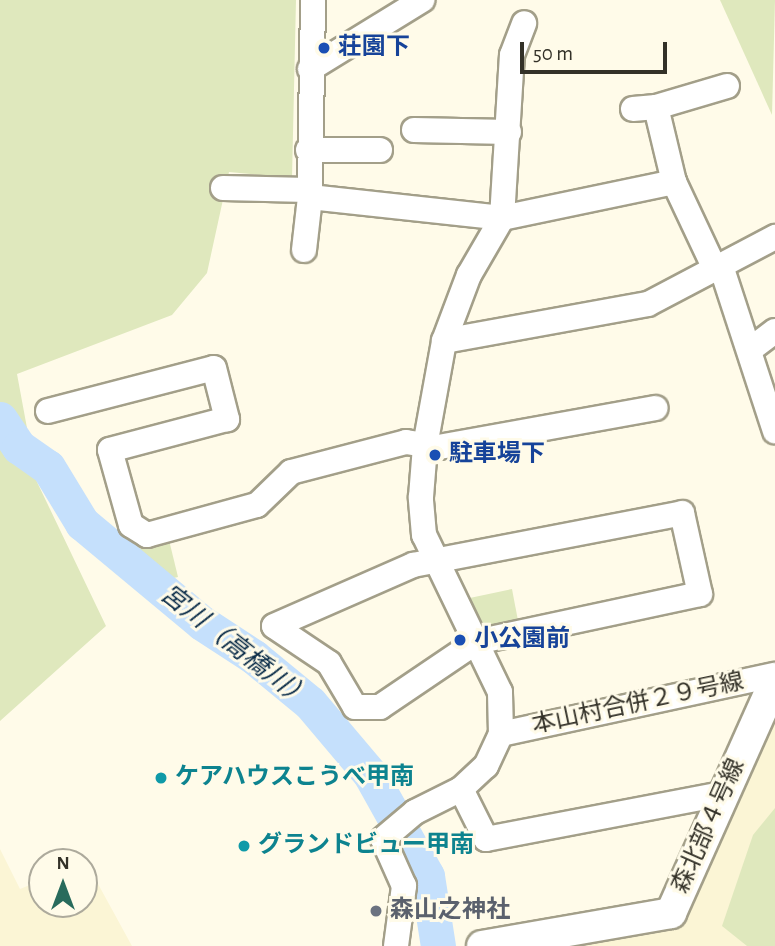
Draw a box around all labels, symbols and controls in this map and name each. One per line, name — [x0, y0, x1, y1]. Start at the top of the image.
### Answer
scale bar — [523, 28, 670, 72]
place label: 荘園下 — [338, 34, 410, 62]
marker: 荘園下 — [316, 40, 332, 56]
text: 50 m — [533, 43, 573, 64]
place label: 駐車場下 — [449, 441, 545, 469]
marker: 駐車場下 — [427, 447, 443, 463]
water label: 宮川（高橋川） — [154, 579, 316, 715]
place label: 小公園前 — [474, 626, 570, 654]
marker: 小公園前 — [452, 632, 468, 648]
street label: 本山村合併２９号線 — [529, 667, 747, 741]
street label: 森北部４号線 — [667, 754, 751, 898]
place label: ケアハウスこうべ甲南 — [175, 764, 415, 792]
marker: ケアハウスこうべ甲南 — [153, 770, 169, 786]
place label: グランドビュー甲南 — [258, 832, 474, 860]
marker: グランドビュー甲南 — [236, 838, 252, 854]
north arrow — [28, 848, 98, 918]
text: N — [56, 854, 70, 873]
place label: 森山之神社 — [390, 897, 510, 925]
marker: 森山之神社 — [368, 903, 384, 919]

